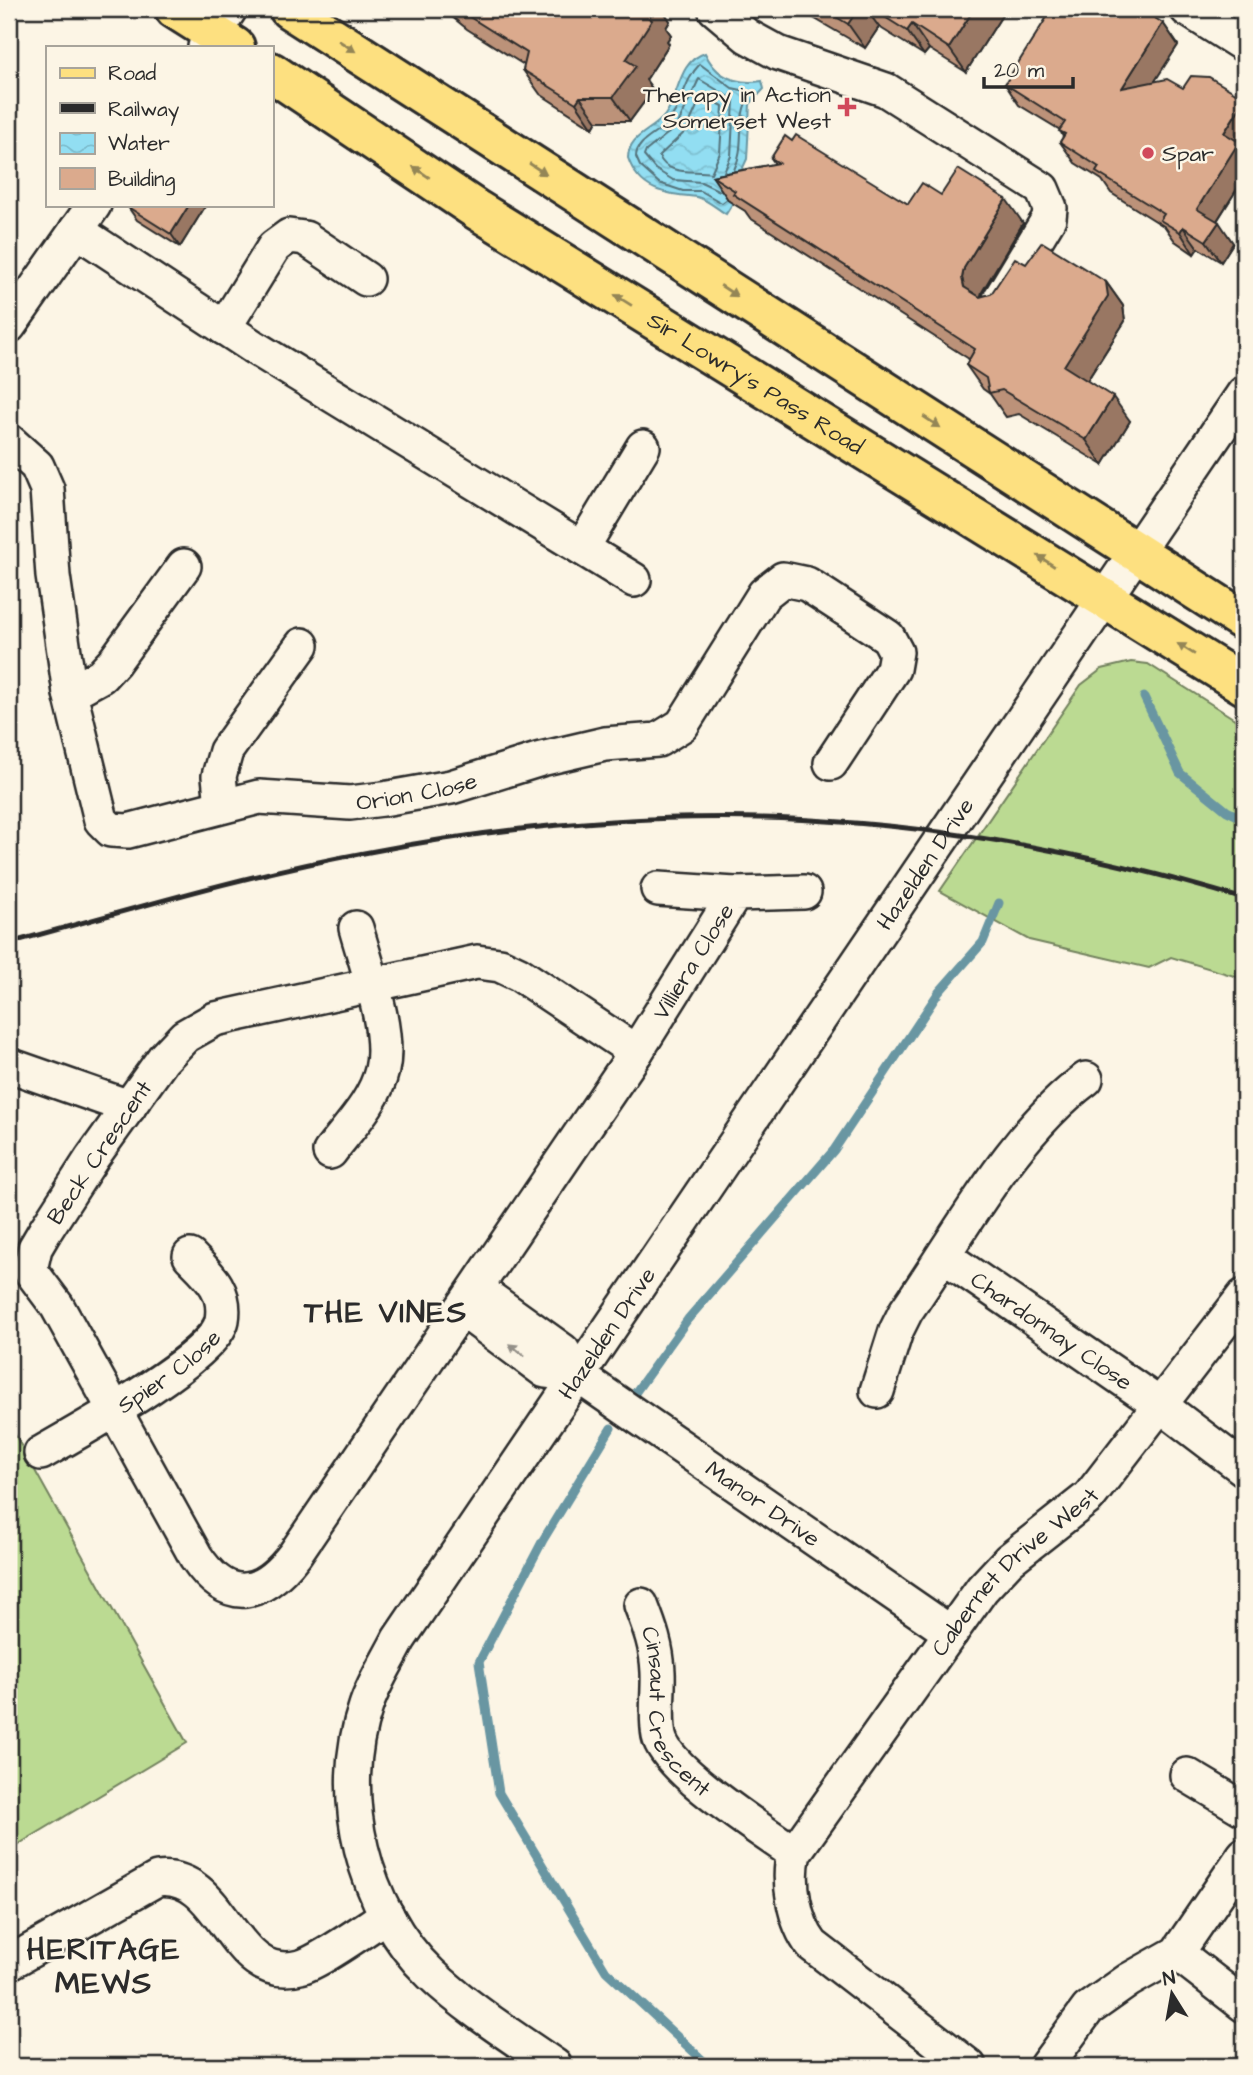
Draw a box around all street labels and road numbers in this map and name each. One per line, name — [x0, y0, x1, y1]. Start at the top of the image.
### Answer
street label: Sir Lowry's Pass Road — [641, 304, 870, 463]
street label: Orion Close — [355, 765, 481, 819]
street label: Hazelden Drive — [869, 792, 982, 937]
street label: Villiera Close — [645, 898, 742, 1026]
street label: Beck Crescent — [40, 1074, 160, 1231]
street label: Hazelden Drive — [551, 1261, 664, 1406]
street label: Chardonnay Close — [964, 1264, 1139, 1398]
street label: Spier Close — [111, 1323, 229, 1422]
street label: Manor Drive — [699, 1453, 826, 1555]
street label: Cabernet Drive West — [924, 1481, 1108, 1663]
street label: Cinsaut Crescent — [633, 1622, 718, 1805]

